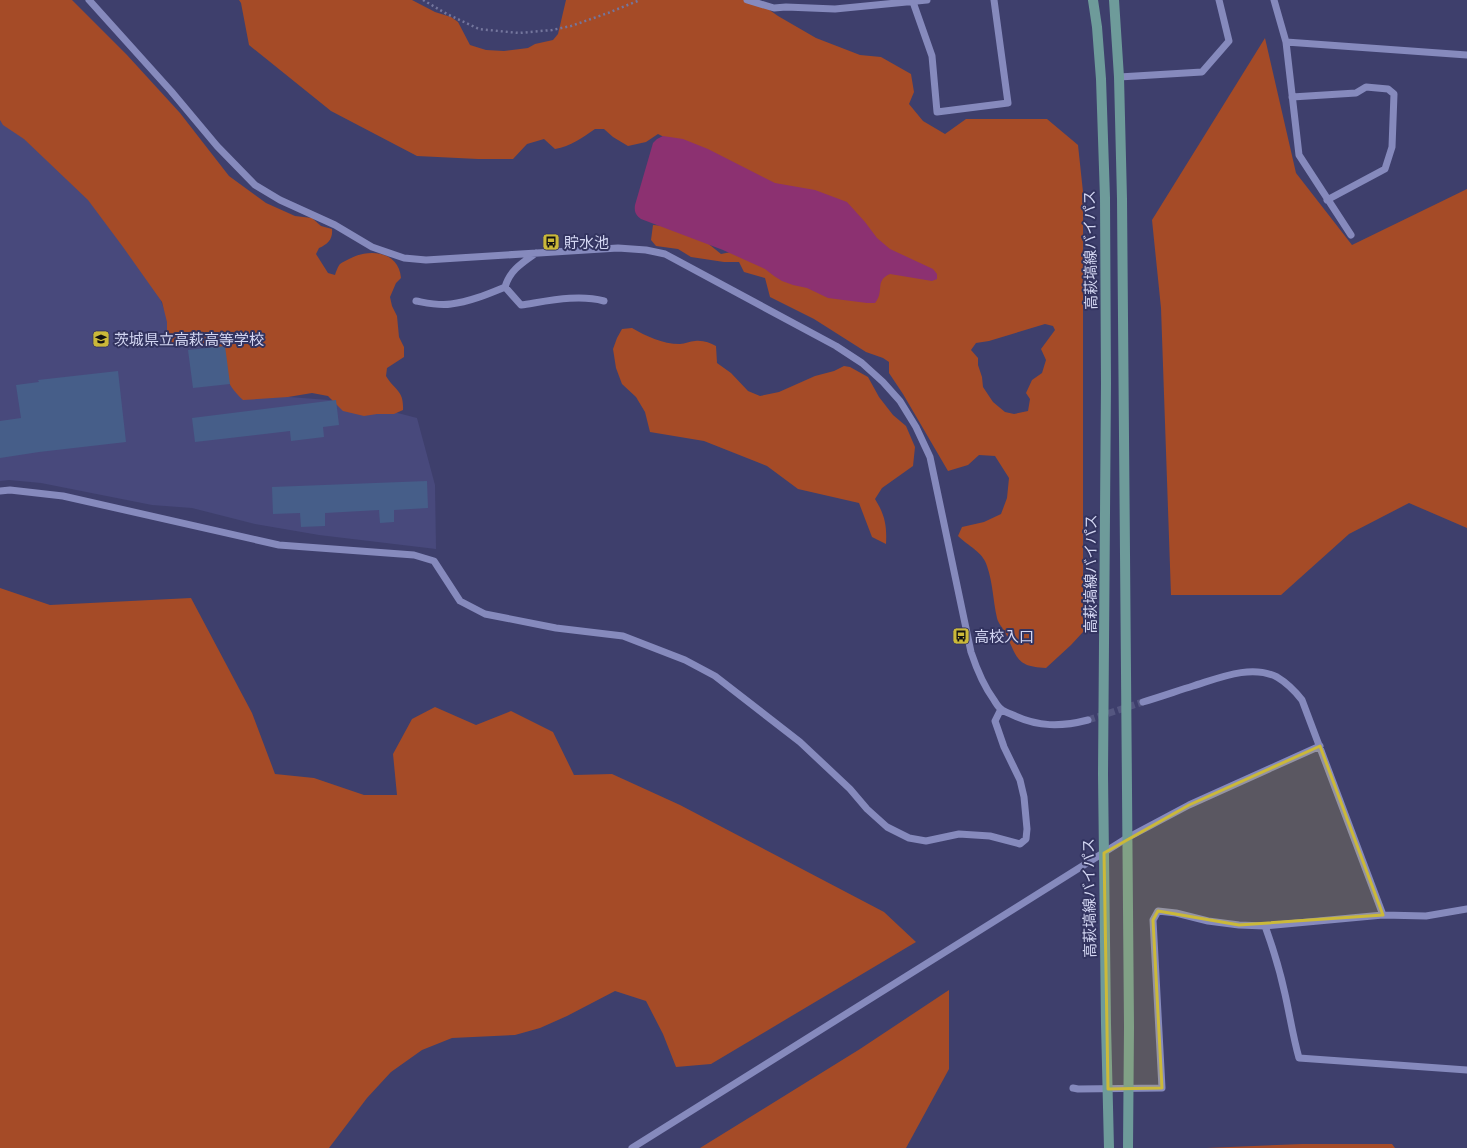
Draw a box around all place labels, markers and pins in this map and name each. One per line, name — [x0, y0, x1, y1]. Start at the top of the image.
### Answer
bus stop icon: 貯水池 — [541, 232, 561, 252]
place label: 貯水池 — [564, 233, 609, 252]
school or university icon: 茨城県立高萩高等学校 — [91, 329, 111, 349]
place label: 茨城県立高萩高等学校 — [114, 330, 264, 349]
bus stop icon: 高校入口 — [951, 626, 971, 646]
place label: 高校入口 — [974, 627, 1034, 646]

